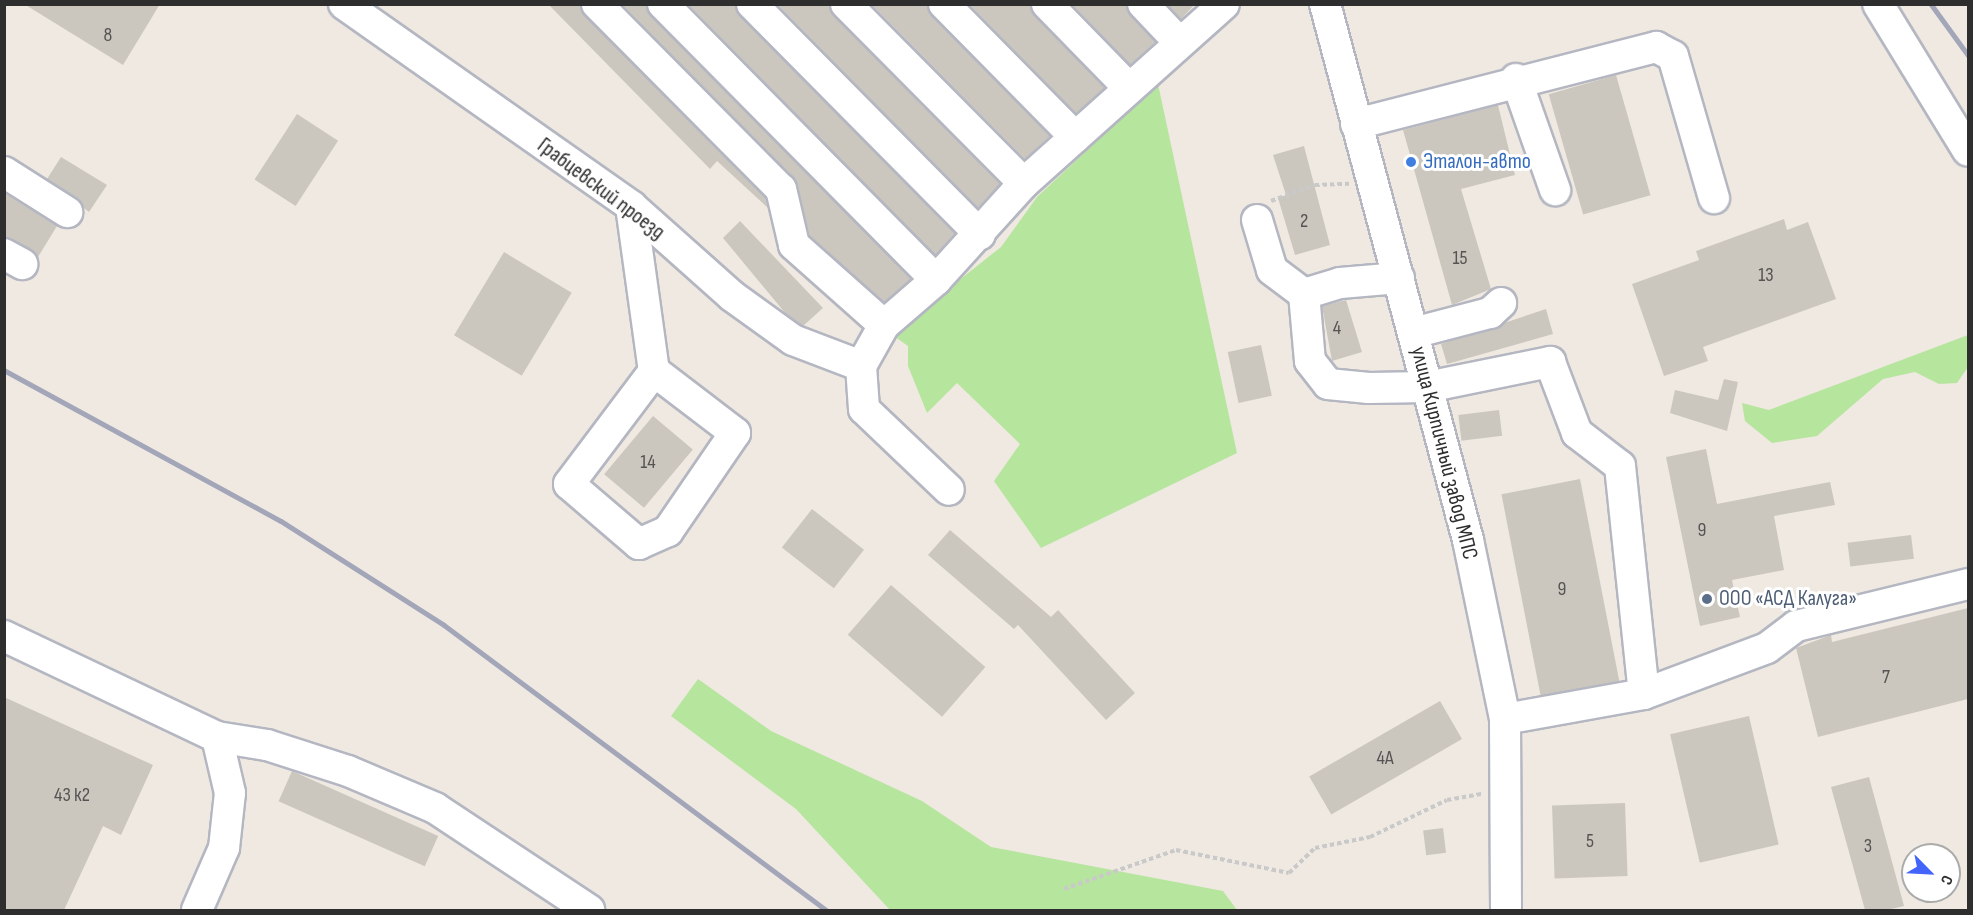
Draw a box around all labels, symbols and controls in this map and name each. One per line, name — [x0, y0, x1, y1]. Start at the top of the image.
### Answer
house number: 8 — [104, 23, 112, 47]
street label: Грабцевский проезд — [532, 132, 670, 246]
place label: Эталон-авто — [1423, 149, 1531, 175]
marker: Эталон-авто — [1404, 155, 1418, 169]
house number: 2 — [1300, 209, 1308, 233]
house number: 15 — [1452, 246, 1468, 270]
house number: 13 — [1758, 263, 1774, 287]
house number: 4 — [1333, 316, 1341, 340]
street label: улица Кирпичный завод МПС — [1405, 344, 1483, 562]
house number: 14 — [640, 450, 656, 474]
house number: 9 — [1698, 518, 1706, 542]
house number: 9 — [1558, 577, 1566, 601]
place label: ООО «АСД Калуга» — [1719, 586, 1857, 612]
marker: ООО «АСД Калуга» — [1700, 592, 1714, 606]
house number: 7 — [1882, 665, 1890, 689]
house number: 4А — [1377, 746, 1393, 770]
house number: 43 к2 — [54, 783, 90, 807]
house number: 5 — [1586, 829, 1594, 853]
house number: 3 — [1864, 834, 1872, 858]
north arrow — [1901, 843, 1961, 903]
text: С — [1936, 872, 1956, 887]

